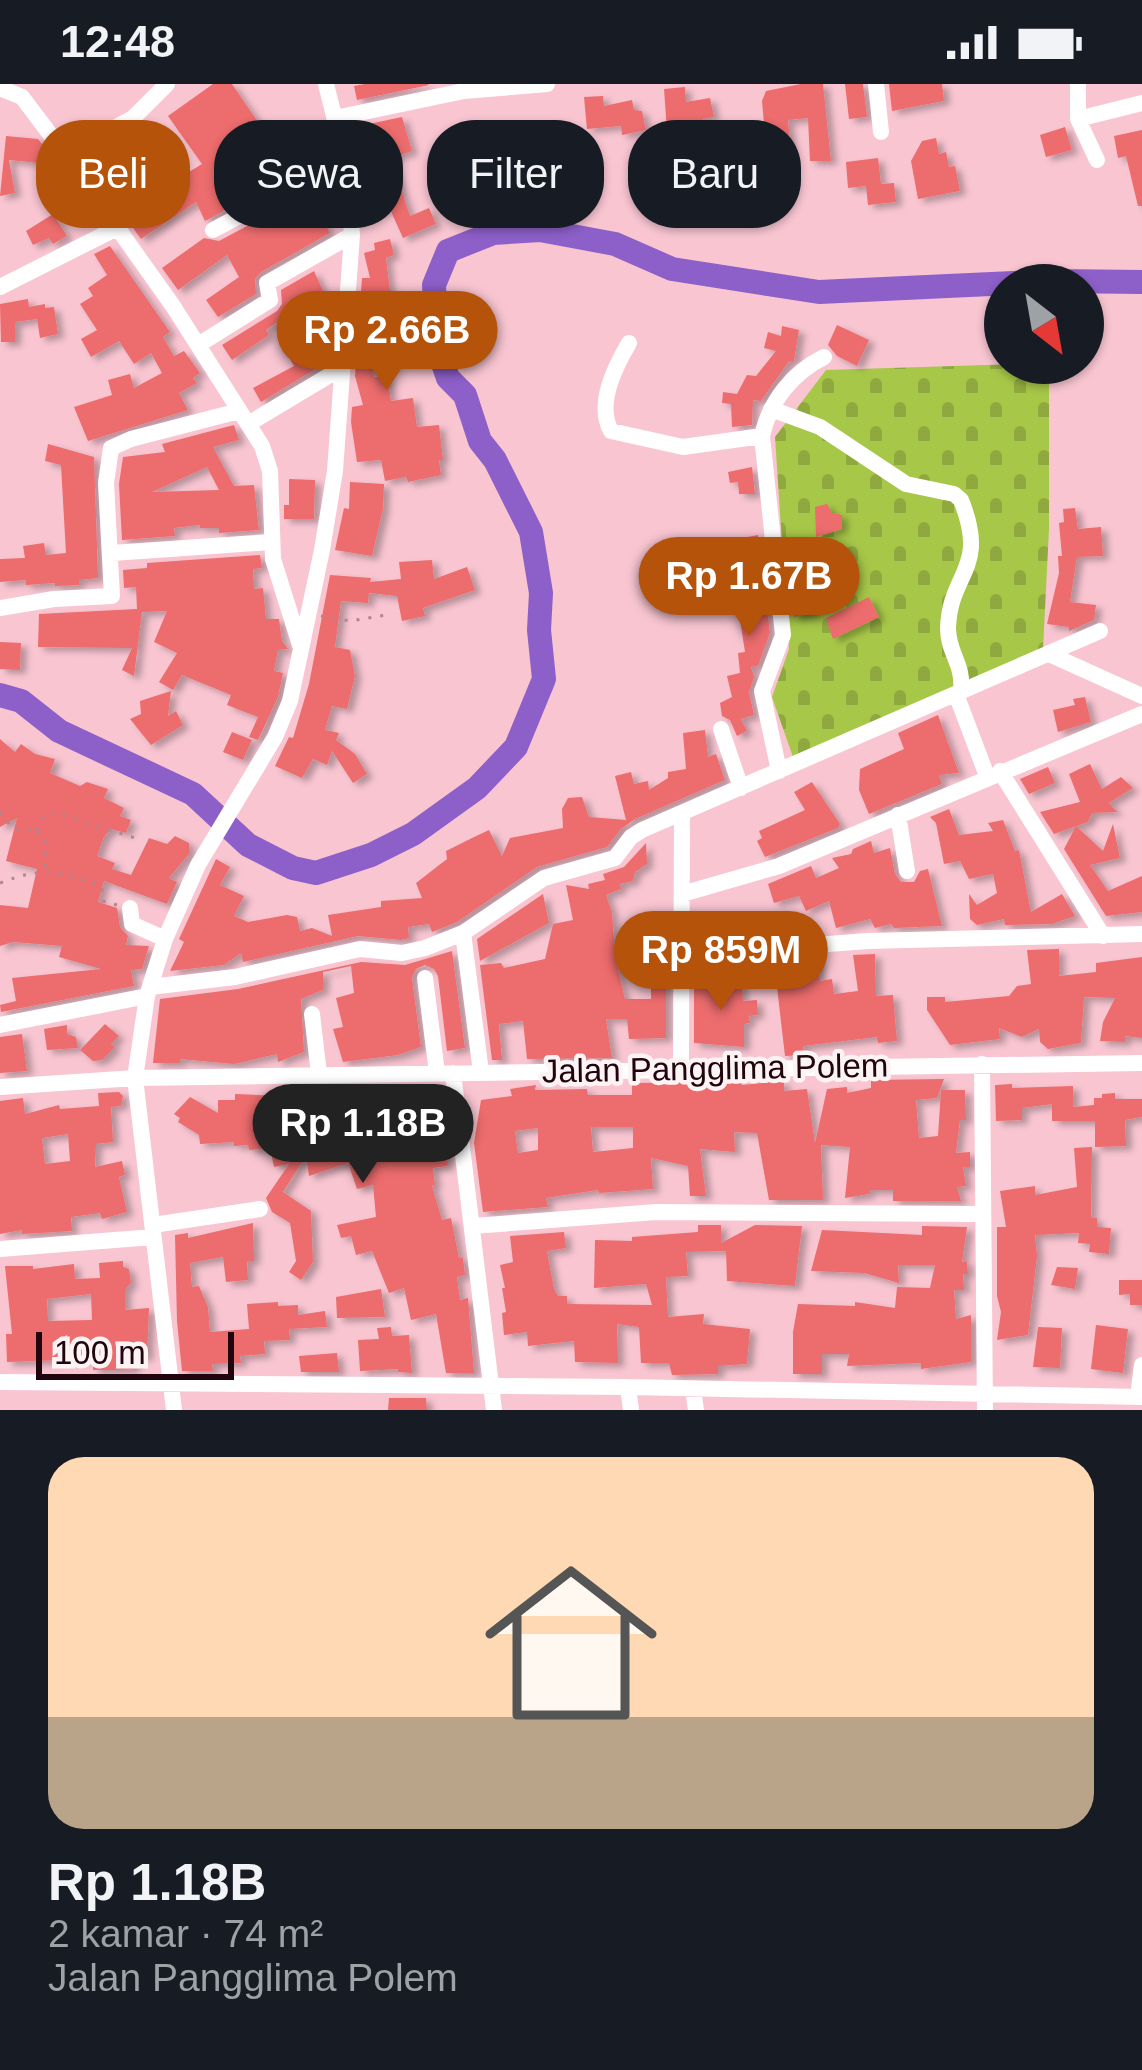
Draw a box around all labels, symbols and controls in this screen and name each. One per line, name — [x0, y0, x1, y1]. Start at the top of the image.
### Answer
text: 12:48 — [60, 16, 175, 67]
chip: Beli — [36, 120, 190, 228]
chip: Sewa — [214, 120, 403, 228]
chip: Filter — [427, 120, 604, 228]
chip: Baru — [628, 120, 801, 228]
north arrow — [984, 264, 1104, 384]
map controls — [984, 264, 1104, 384]
pin: Rp 2.66B — [263, 291, 511, 393]
text: Rp 2.66B — [304, 308, 470, 351]
pin: Rp 1.67B — [625, 537, 873, 639]
text: Rp 1.67B — [666, 554, 832, 597]
pin: Rp 859M — [610, 911, 832, 1013]
text: Rp 859M — [641, 928, 801, 971]
street label: Jalan Pangglima Polem — [541, 1046, 889, 1090]
pin: Rp 1.18B — [239, 1084, 487, 1186]
text: Rp 1.18B — [280, 1101, 446, 1144]
scale bar — [36, 1326, 234, 1379]
text: 100 m — [54, 1334, 146, 1371]
icon: home — [463, 1535, 679, 1751]
text: Rp 1.18B — [48, 1854, 266, 1911]
text: 2 kamar · 74 m² — [48, 1912, 323, 1955]
text: Jalan Pangglima Polem — [48, 1956, 458, 1999]

